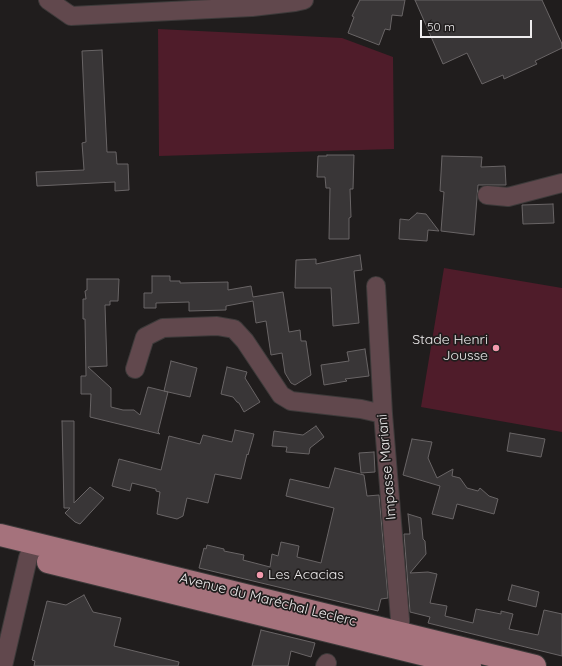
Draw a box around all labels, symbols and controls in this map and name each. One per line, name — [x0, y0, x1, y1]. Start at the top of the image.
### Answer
scale bar — [422, 12, 534, 38]
text: 50 m — [427, 19, 455, 34]
place label: Stade Henri Jousse — [412, 332, 488, 364]
marker: Stade Henri Jousse — [491, 343, 501, 353]
street label: Impasse Mariani — [374, 413, 400, 521]
place label: Les Acacias — [268, 567, 344, 583]
street label: Avenue du Maréchal Leclerc — [178, 570, 358, 630]
marker: Les Acacias — [255, 570, 265, 580]

